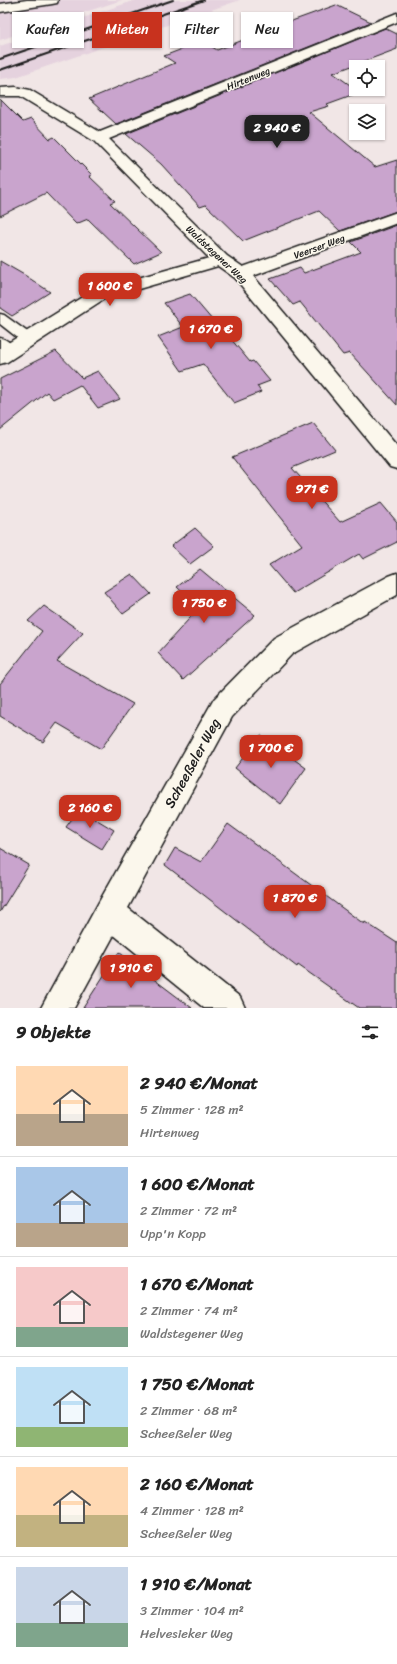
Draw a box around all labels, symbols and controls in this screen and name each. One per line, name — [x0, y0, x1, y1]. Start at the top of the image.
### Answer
chip: Kaufen — [12, 12, 84, 48]
chip: Mieten — [92, 12, 162, 48]
chip: Filter — [170, 12, 233, 48]
chip: Neu — [241, 12, 293, 48]
map controls — [349, 60, 385, 140]
button: locate — [349, 60, 385, 96]
street label: Hirtenweg — [224, 62, 273, 96]
button: layers — [349, 104, 385, 140]
pin: 2 940 € — [240, 115, 314, 149]
text: 2 940 € — [253, 116, 301, 139]
street label: Waldstegener Weg — [181, 221, 252, 288]
street label: Veerser Weg — [291, 229, 348, 265]
pin: 1 600 € — [73, 273, 147, 307]
text: 1 600 € — [88, 274, 132, 297]
pin: 1 670 € — [174, 316, 248, 350]
text: 1 670 € — [189, 317, 233, 340]
pin: 971 € — [284, 476, 340, 510]
text: 971 € — [296, 477, 329, 500]
pin: 1 750 € — [167, 590, 241, 624]
text: 1 750 € — [182, 591, 226, 614]
street label: Scheeßeler Weg — [157, 714, 228, 813]
pin: 1 700 € — [234, 735, 308, 769]
text: 1 700 € — [249, 736, 293, 759]
pin: 2 160 € — [53, 795, 127, 829]
text: 2 160 € — [68, 796, 112, 819]
pin: 1 870 € — [258, 885, 332, 919]
text: 1 870 € — [273, 886, 317, 909]
pin: 1 910 € — [94, 955, 168, 989]
text: 1 910 € — [110, 956, 152, 979]
text: 9 Objekte — [16, 1017, 91, 1047]
icon: filters — [359, 1021, 381, 1043]
text: 2 940 €/Monat — [140, 1068, 258, 1098]
icon: home — [48, 1082, 96, 1130]
text: 5 Zimmer · 128 m² — [140, 1098, 244, 1121]
text: Hirtenweg — [140, 1121, 199, 1144]
text: 1 600 €/Monat — [140, 1169, 255, 1199]
icon: home — [48, 1183, 96, 1231]
text: 2 Zimmer · 72 m² — [140, 1199, 237, 1222]
text: Upp'n Kopp — [140, 1222, 206, 1245]
text: 1 670 €/Monat — [140, 1269, 254, 1299]
icon: home — [48, 1283, 96, 1331]
text: 2 Zimmer · 74 m² — [140, 1299, 238, 1322]
text: Waldstegener Weg — [140, 1322, 243, 1345]
text: 1 750 €/Monat — [140, 1369, 254, 1399]
icon: home — [48, 1383, 96, 1431]
text: 2 Zimmer · 68 m² — [140, 1399, 237, 1422]
text: Scheeßeler Weg — [140, 1422, 232, 1445]
text: 2 160 €/Monat — [140, 1469, 254, 1499]
icon: home — [48, 1483, 96, 1531]
text: 4 Zimmer · 128 m² — [140, 1499, 244, 1522]
text: Scheeßeler Weg — [140, 1522, 232, 1545]
text: 1 910 €/Monat — [140, 1569, 252, 1599]
icon: home — [48, 1583, 96, 1631]
text: 3 Zimmer · 104 m² — [140, 1599, 244, 1622]
text: Helvesieker Weg — [140, 1622, 233, 1645]

